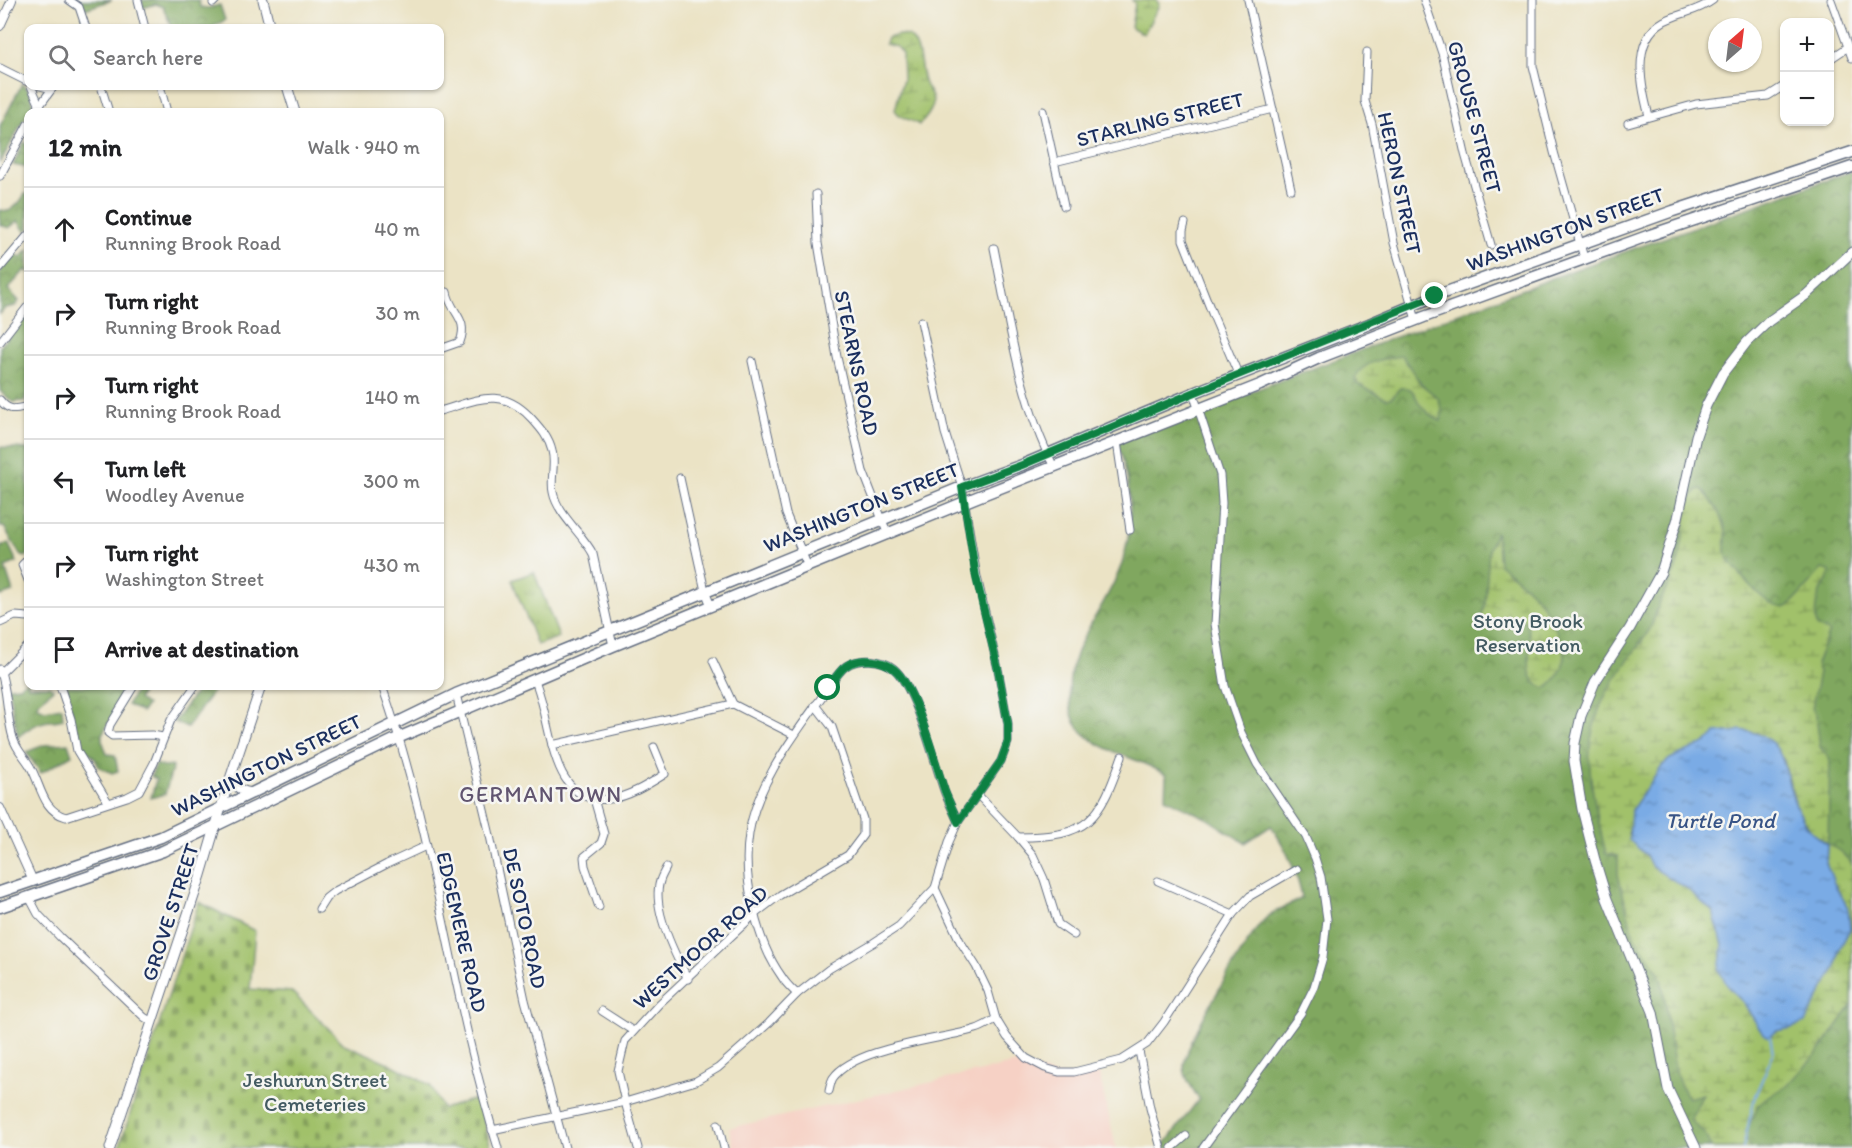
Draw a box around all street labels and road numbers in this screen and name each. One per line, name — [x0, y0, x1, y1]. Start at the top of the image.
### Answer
street label: GROUSE STREET — [1443, 38, 1507, 196]
street label: STARLING STREET — [1074, 86, 1246, 152]
street label: HERON STREET — [1373, 110, 1427, 257]
street label: WASHINGTON STREET — [1463, 181, 1668, 276]
street label: STEARNS ROAD — [829, 288, 885, 438]
street label: WASHINGTON STREET — [759, 456, 963, 558]
street label: WASHINGTON STREET — [167, 708, 366, 822]
street label: GROVE STREET — [136, 840, 204, 984]
street label: DE SOTO ROAD — [498, 845, 552, 991]
street label: EDGEMERE ROAD — [431, 849, 493, 1015]
street label: WESTMOOR ROAD — [627, 880, 773, 1014]

